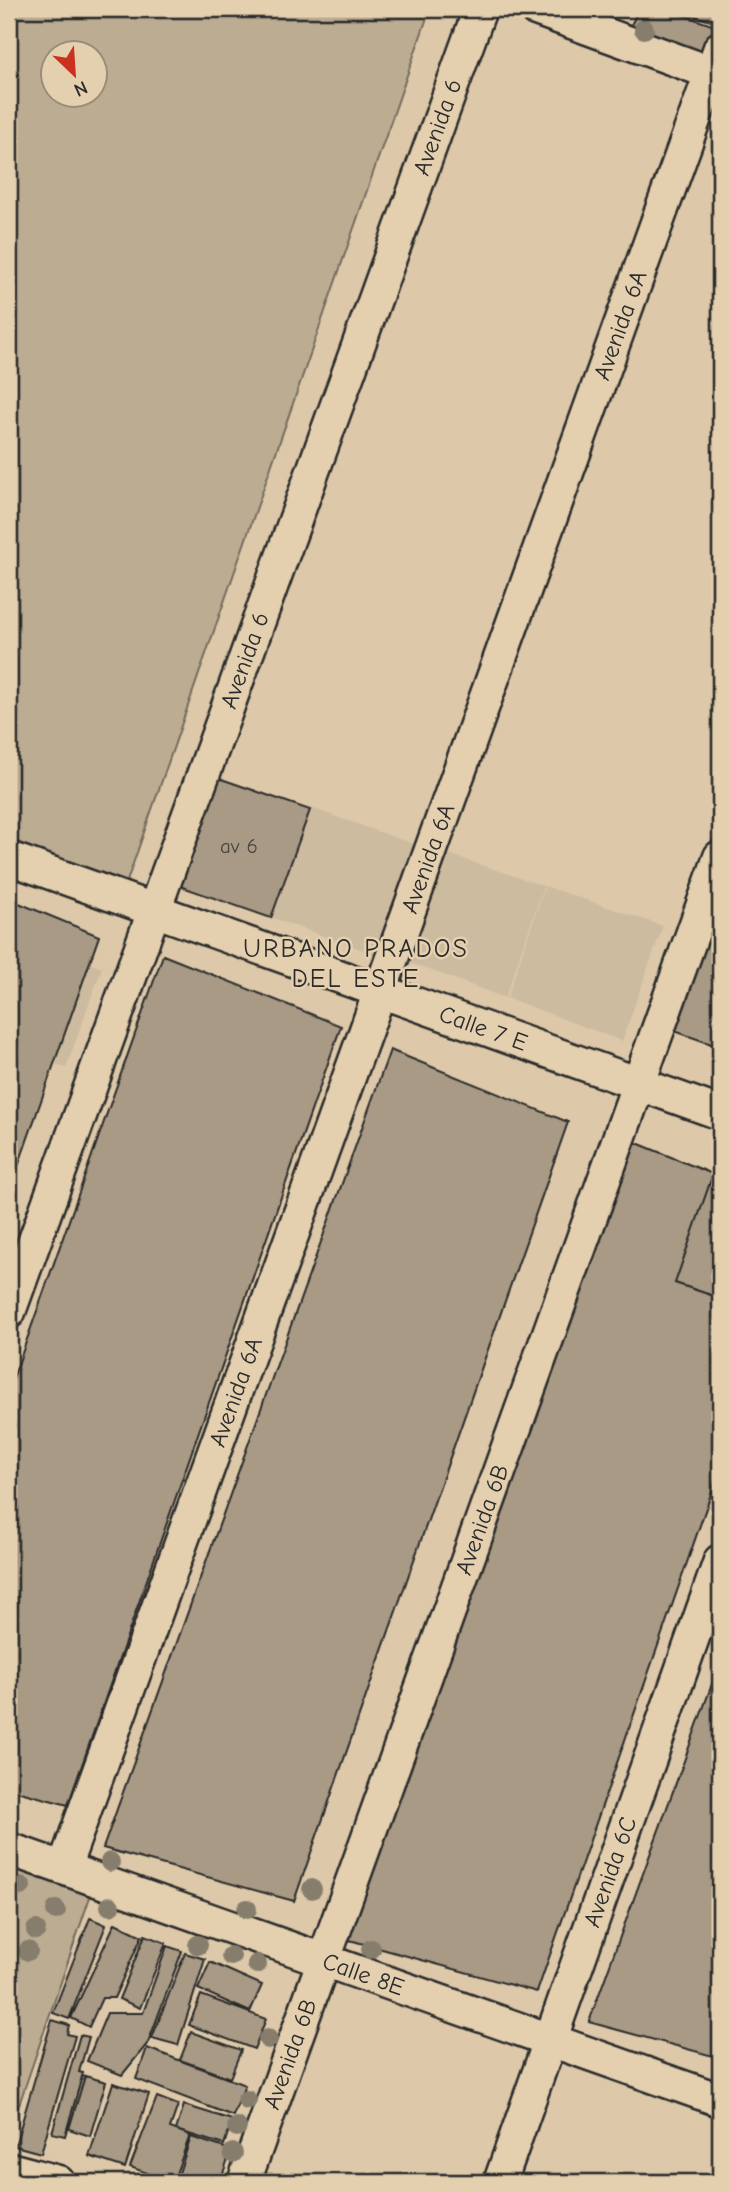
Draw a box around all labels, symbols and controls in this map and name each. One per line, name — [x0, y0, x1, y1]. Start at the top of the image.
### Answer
north arrow — [38, 38, 108, 108]
street label: Avenida 6 — [407, 75, 468, 179]
text: N — [70, 76, 91, 101]
street label: Avenida 6A — [588, 267, 653, 384]
street label: Avenida 6 — [214, 608, 275, 712]
street label: Avenida 6A — [395, 800, 460, 917]
house number: av 6 — [220, 834, 258, 858]
district label: URBANO PRADOS DEL ESTE — [243, 934, 469, 994]
street label: Calle 7 E — [436, 1000, 531, 1057]
street label: Avenida 6A — [203, 1333, 268, 1451]
street label: Avenida 6B — [449, 1460, 515, 1578]
street label: Avenida 6C — [577, 1813, 642, 1931]
street label: Calle 8E — [319, 1947, 408, 2001]
street label: Avenida 6B — [257, 1995, 323, 2113]

